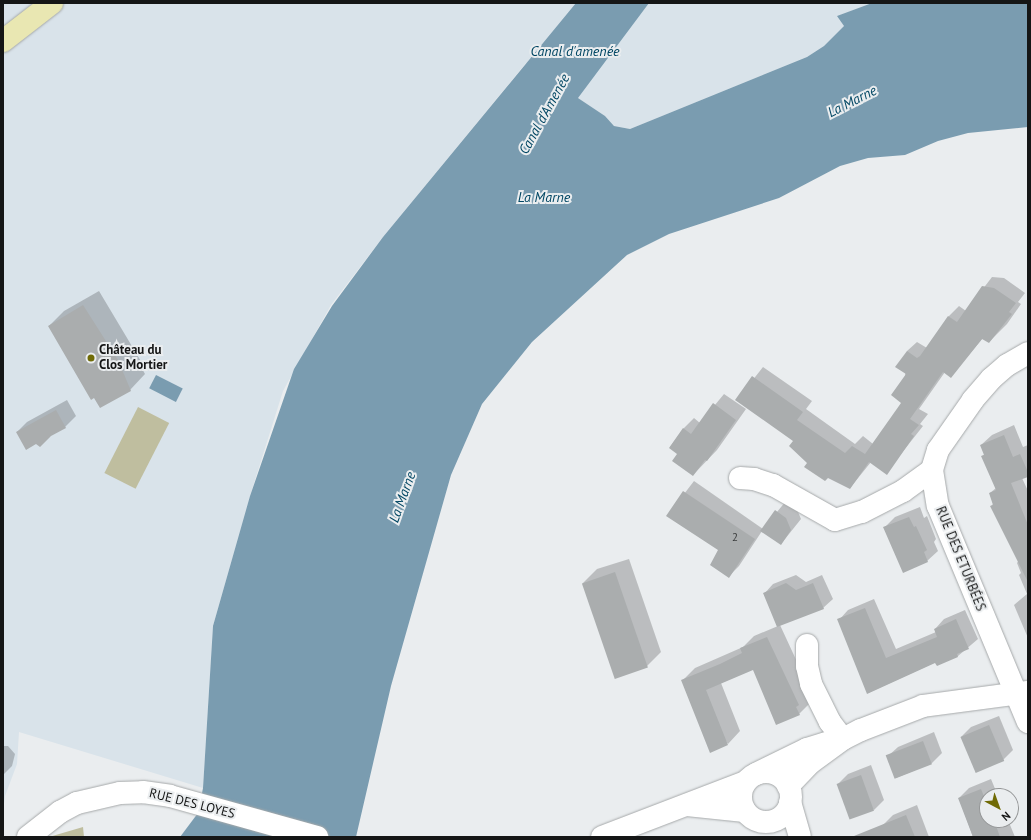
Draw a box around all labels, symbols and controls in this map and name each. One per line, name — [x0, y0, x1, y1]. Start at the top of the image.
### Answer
water label: Canal d'amenée — [530, 43, 620, 59]
water label: Canal d'Amenée — [515, 71, 573, 157]
water label: La Marne — [825, 82, 879, 120]
water label: La Marne — [518, 189, 570, 205]
place label: Château du Clos Mortier — [99, 343, 167, 374]
marker: Château du Clos Mortier — [86, 353, 96, 363]
water label: La Marne — [385, 469, 419, 525]
street label: RUE DES ETURBÉES — [932, 504, 988, 614]
house number: 2 — [732, 530, 738, 544]
street label: RUE DES LOYES — [147, 786, 237, 822]
north arrow — [979, 788, 1019, 828]
text: N — [999, 809, 1014, 824]

